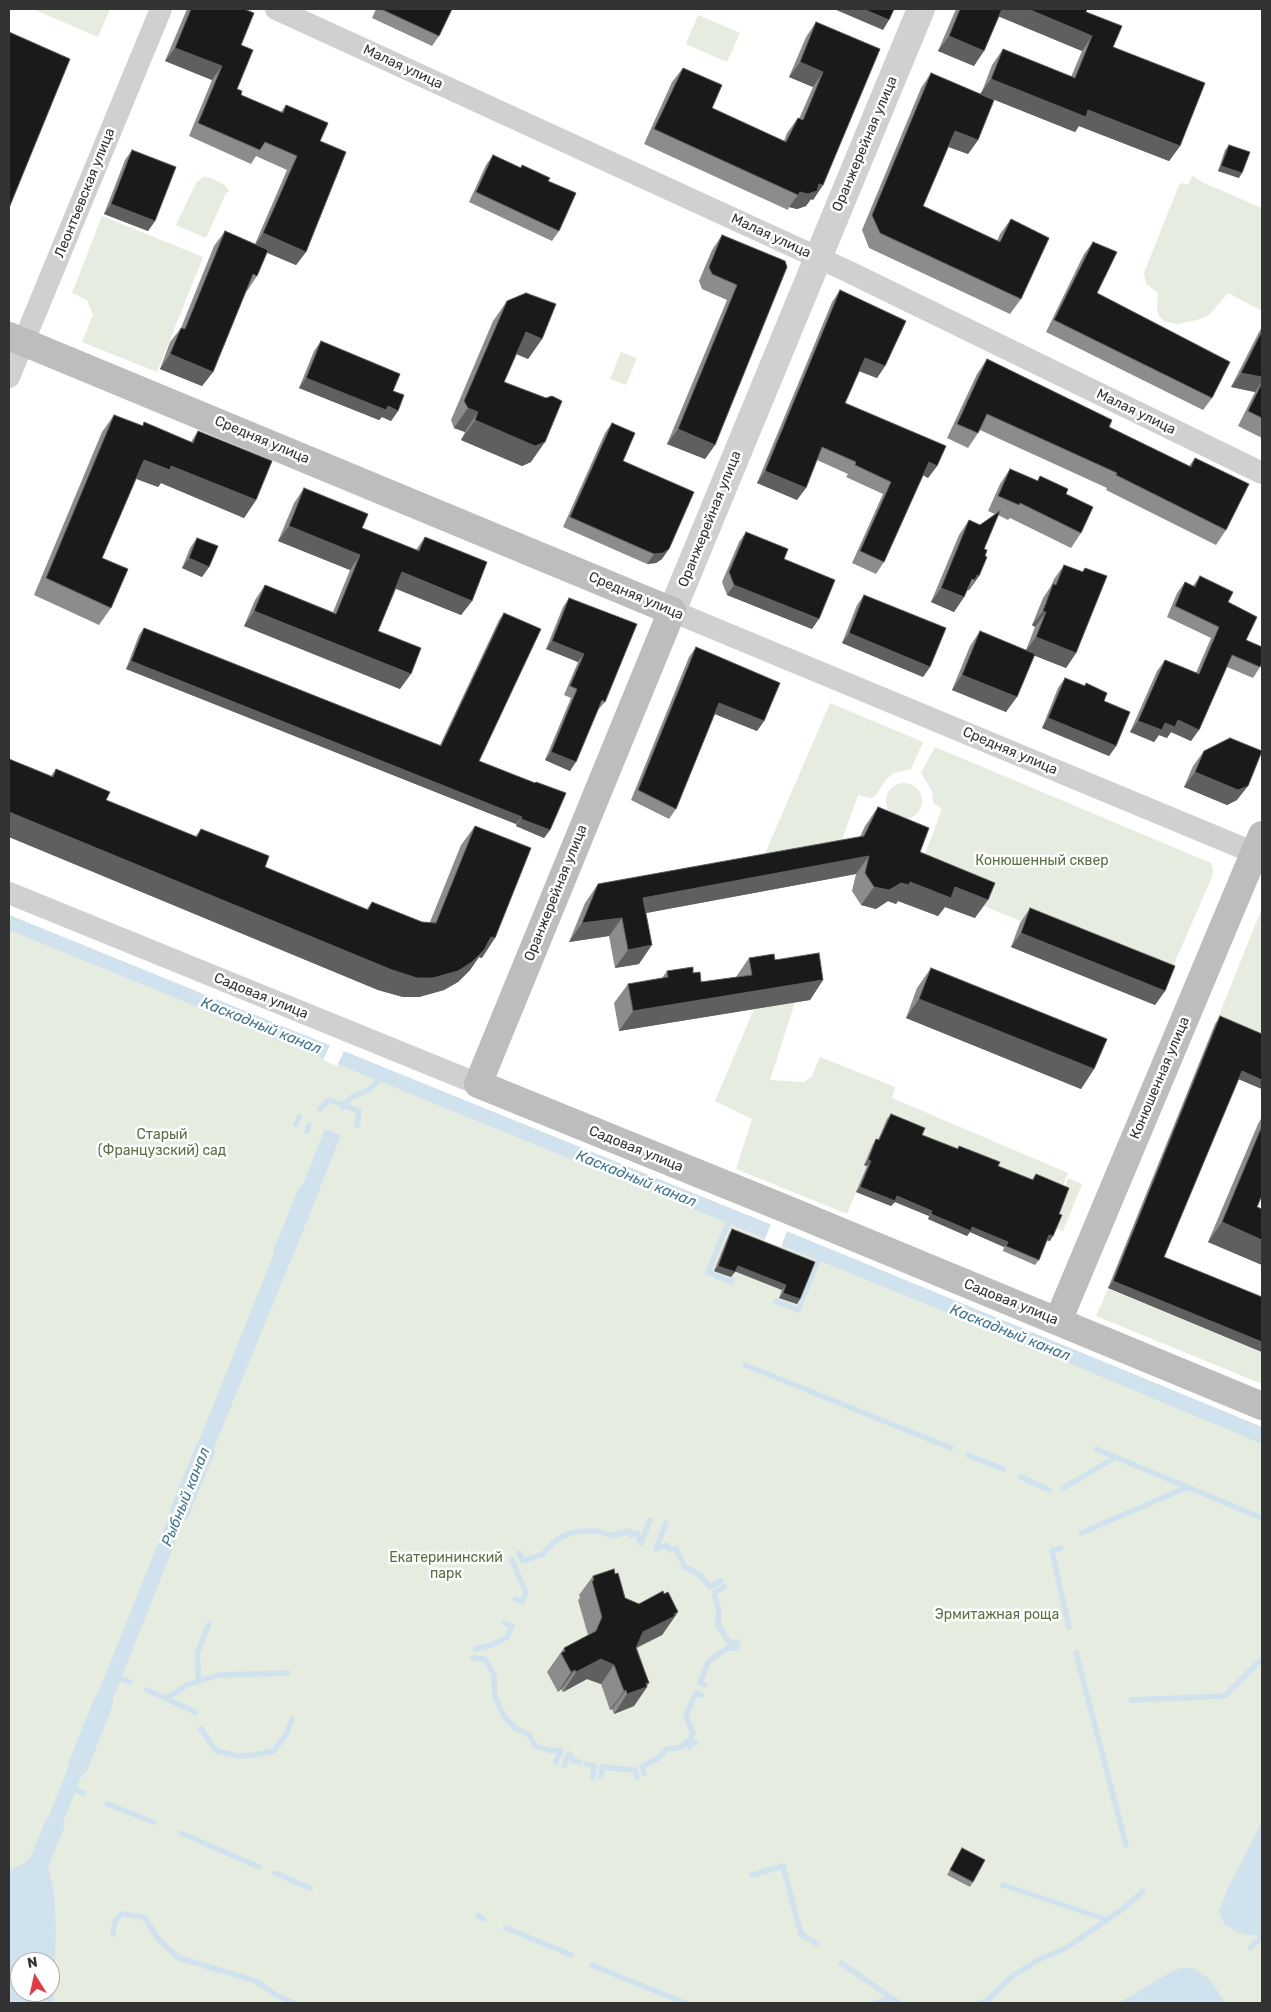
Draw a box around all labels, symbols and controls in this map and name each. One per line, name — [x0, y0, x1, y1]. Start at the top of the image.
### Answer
street label: Малая улица — [360, 41, 446, 93]
street label: Оранжерейная улица — [829, 74, 901, 214]
street label: Леонтьевская улица — [51, 126, 119, 260]
street label: Малая улица — [728, 210, 814, 262]
street label: Малая улица — [1094, 386, 1178, 438]
street label: Средняя улица — [212, 412, 312, 468]
street label: Оранжерейная улица — [675, 448, 745, 590]
street label: Средняя улица — [586, 568, 686, 624]
street label: Средняя улица — [960, 723, 1060, 779]
street label: Оранжерейная улица — [521, 822, 591, 964]
park label: Конюшенный сквер — [975, 853, 1109, 869]
street label: Садовая улица — [211, 969, 311, 1023]
water label: Каскадный канал — [198, 994, 324, 1058]
street label: Конюшенная улица — [1127, 1014, 1193, 1142]
street label: Садовая улица — [586, 1122, 686, 1176]
park label: Старый (Французский) сад — [98, 1127, 226, 1160]
water label: Каскадный канал — [573, 1147, 699, 1211]
street label: Садовая улица — [961, 1275, 1061, 1329]
water label: Каскадный канал — [947, 1301, 1073, 1365]
water label: Рыбный канал — [158, 1445, 214, 1549]
park label: Екатерининский парк — [389, 1550, 503, 1582]
park label: Эрмитажная роща — [935, 1607, 1059, 1623]
north arrow — [10, 1952, 60, 2002]
text: N — [26, 1953, 39, 1972]

